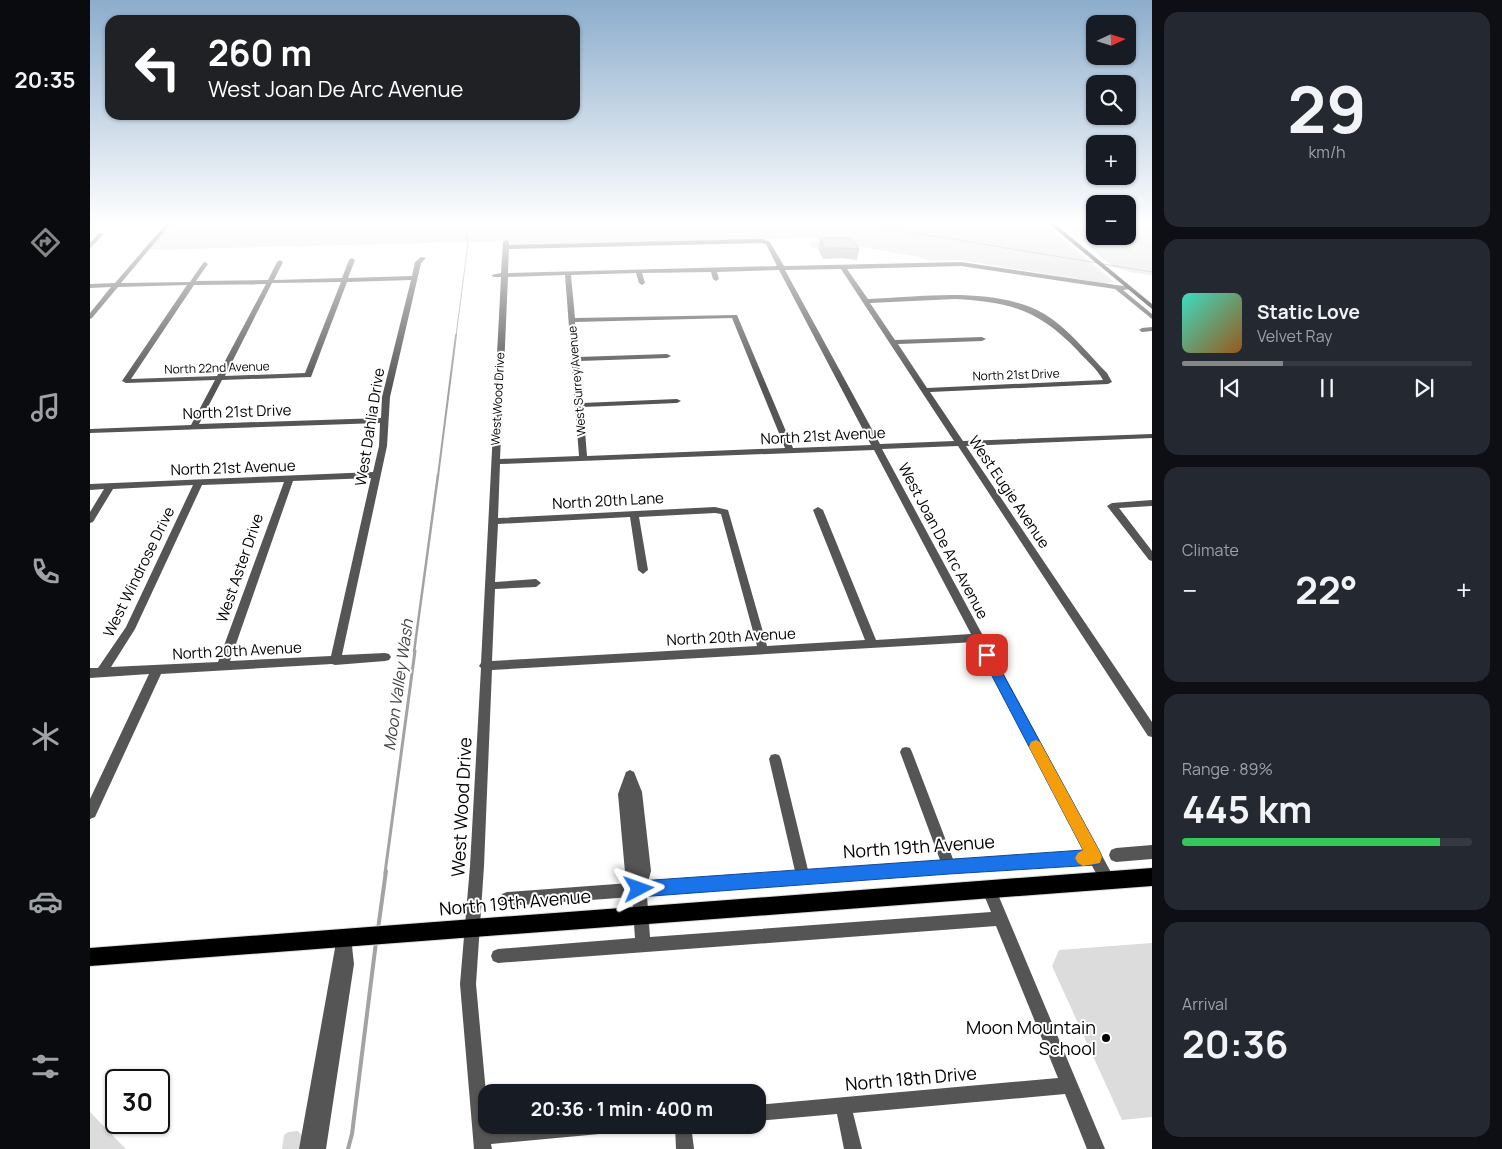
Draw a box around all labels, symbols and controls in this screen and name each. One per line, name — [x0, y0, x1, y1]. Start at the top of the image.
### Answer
north arrow — [1086, 15, 1136, 65]
map controls — [1086, 15, 1136, 245]
text: 260 m — [208, 29, 312, 77]
icon: left — [125, 35, 190, 100]
text: 29 — [1287, 64, 1367, 153]
text: 20:35 — [15, 65, 75, 95]
text: West Joan De Arc Avenue — [208, 74, 463, 104]
button: search — [1086, 75, 1136, 125]
button: + — [1086, 135, 1136, 185]
text: km/h — [1308, 141, 1346, 163]
button: − — [1086, 195, 1136, 245]
icon: directions — [28, 225, 63, 260]
text: Static Love — [1257, 299, 1360, 325]
street label: West Surrey Avenue — [563, 325, 590, 437]
text: Velvet Ray — [1257, 325, 1333, 347]
street label: West Wood Drive — [487, 352, 508, 446]
street label: North 22nd Avenue — [164, 357, 270, 378]
street label: North 21st Drive — [972, 364, 1060, 385]
street label: West Dahlia Drive — [350, 366, 389, 488]
icon: previous — [1216, 374, 1244, 402]
icon: pause — [1313, 374, 1341, 402]
icon: next — [1410, 374, 1438, 402]
icon: music — [28, 390, 63, 425]
street label: North 21st Drive — [182, 399, 292, 424]
street label: North 21st Avenue — [760, 422, 886, 449]
street label: West Eugie Avenue — [964, 431, 1055, 552]
street label: North 21st Avenue — [170, 455, 296, 480]
street label: West Joan De Arc Avenue — [893, 459, 994, 623]
street label: North 20th Lane — [552, 487, 665, 514]
street label: West Windrose Drive — [98, 503, 179, 640]
street label: West Aster Drive — [211, 510, 268, 625]
text: Climate — [1182, 539, 1239, 561]
icon: phone — [28, 554, 63, 589]
text: 22° — [1295, 563, 1358, 615]
text: − — [1182, 571, 1197, 609]
text: + — [1456, 571, 1472, 609]
water label: Moon Valley Wash — [378, 618, 418, 752]
street label: North 20th Avenue — [666, 623, 796, 650]
pin — [966, 634, 1008, 676]
street label: North 20th Avenue — [172, 637, 302, 664]
icon: arrive — [973, 641, 1001, 669]
icon: climate — [28, 719, 63, 754]
street label: West Wood Drive — [445, 736, 477, 877]
text: Range · 89% — [1182, 758, 1273, 780]
text: 445 km — [1182, 782, 1312, 834]
street label: North 19th Avenue — [842, 829, 996, 863]
position arrow — [612, 862, 664, 914]
street label: North 19th Avenue — [438, 883, 592, 921]
icon: car — [28, 884, 63, 919]
text: Arrival — [1182, 993, 1228, 1015]
place label: Moon Mountain School — [966, 1015, 1096, 1060]
text: 20:36 — [1182, 1017, 1288, 1069]
marker: Moon Mountain School — [1100, 1032, 1112, 1044]
icon: filters — [28, 1049, 63, 1084]
street label: North 18th Drive — [844, 1060, 978, 1096]
speed limit sign: 30 — [105, 1069, 170, 1134]
text: 20:36 · 1 min · 400 m — [531, 1096, 713, 1122]

